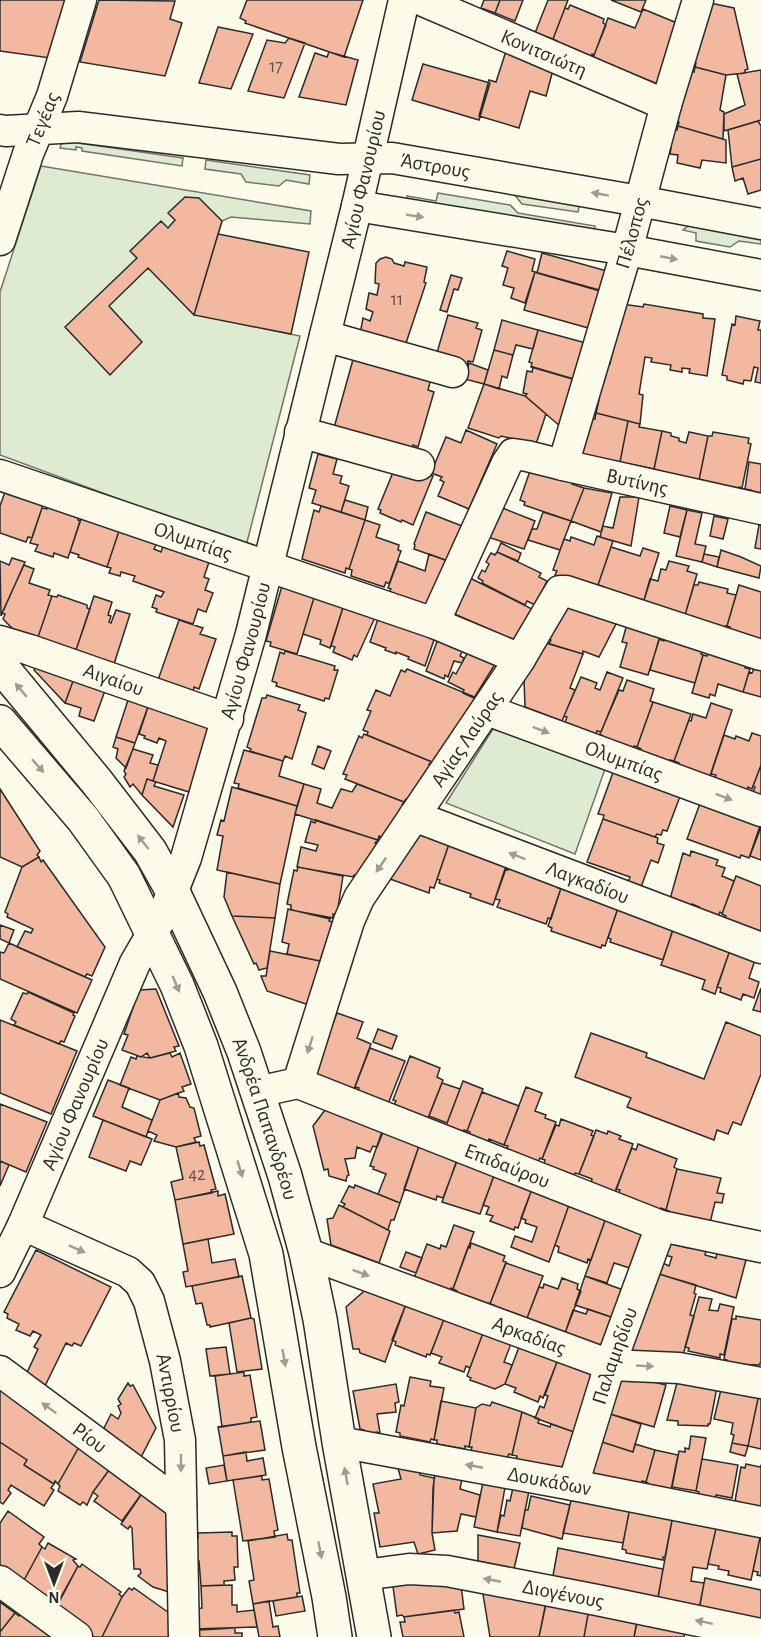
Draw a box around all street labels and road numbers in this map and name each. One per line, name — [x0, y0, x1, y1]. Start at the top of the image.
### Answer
street label: Κονιτσιώτη — [498, 25, 590, 80]
street label: Τεγέας — [22, 89, 63, 150]
street label: Αγίου Φανουρίου — [336, 108, 389, 250]
street label: Άστρους — [399, 149, 472, 182]
street label: Πέλοπος — [612, 195, 651, 271]
street label: Βυτίνης — [604, 464, 670, 499]
street label: Ολυμπίας — [151, 518, 235, 564]
street label: Αγίου Φανουρίου — [216, 580, 274, 722]
street label: Αιγαίου — [81, 659, 147, 699]
street label: Αγίας Λαύρας — [427, 687, 506, 791]
street label: Ολυμπίας — [582, 737, 666, 784]
street label: Λαγκαδίου — [543, 857, 632, 907]
street label: Ανδρέα Παπανδρέου — [229, 1034, 301, 1202]
street label: Αγίου Φανουρίου — [37, 1035, 112, 1173]
street label: Επιδαύρου — [462, 1139, 553, 1192]
street label: Παλαμηδίου — [588, 1304, 641, 1407]
street label: Αρκαδίας — [490, 1312, 569, 1358]
street label: Αντιρρίου — [153, 1351, 189, 1434]
street label: Ρίου — [69, 1418, 111, 1457]
street label: Δουκάδων — [506, 1463, 593, 1499]
street label: Διογένους — [521, 1575, 606, 1612]

